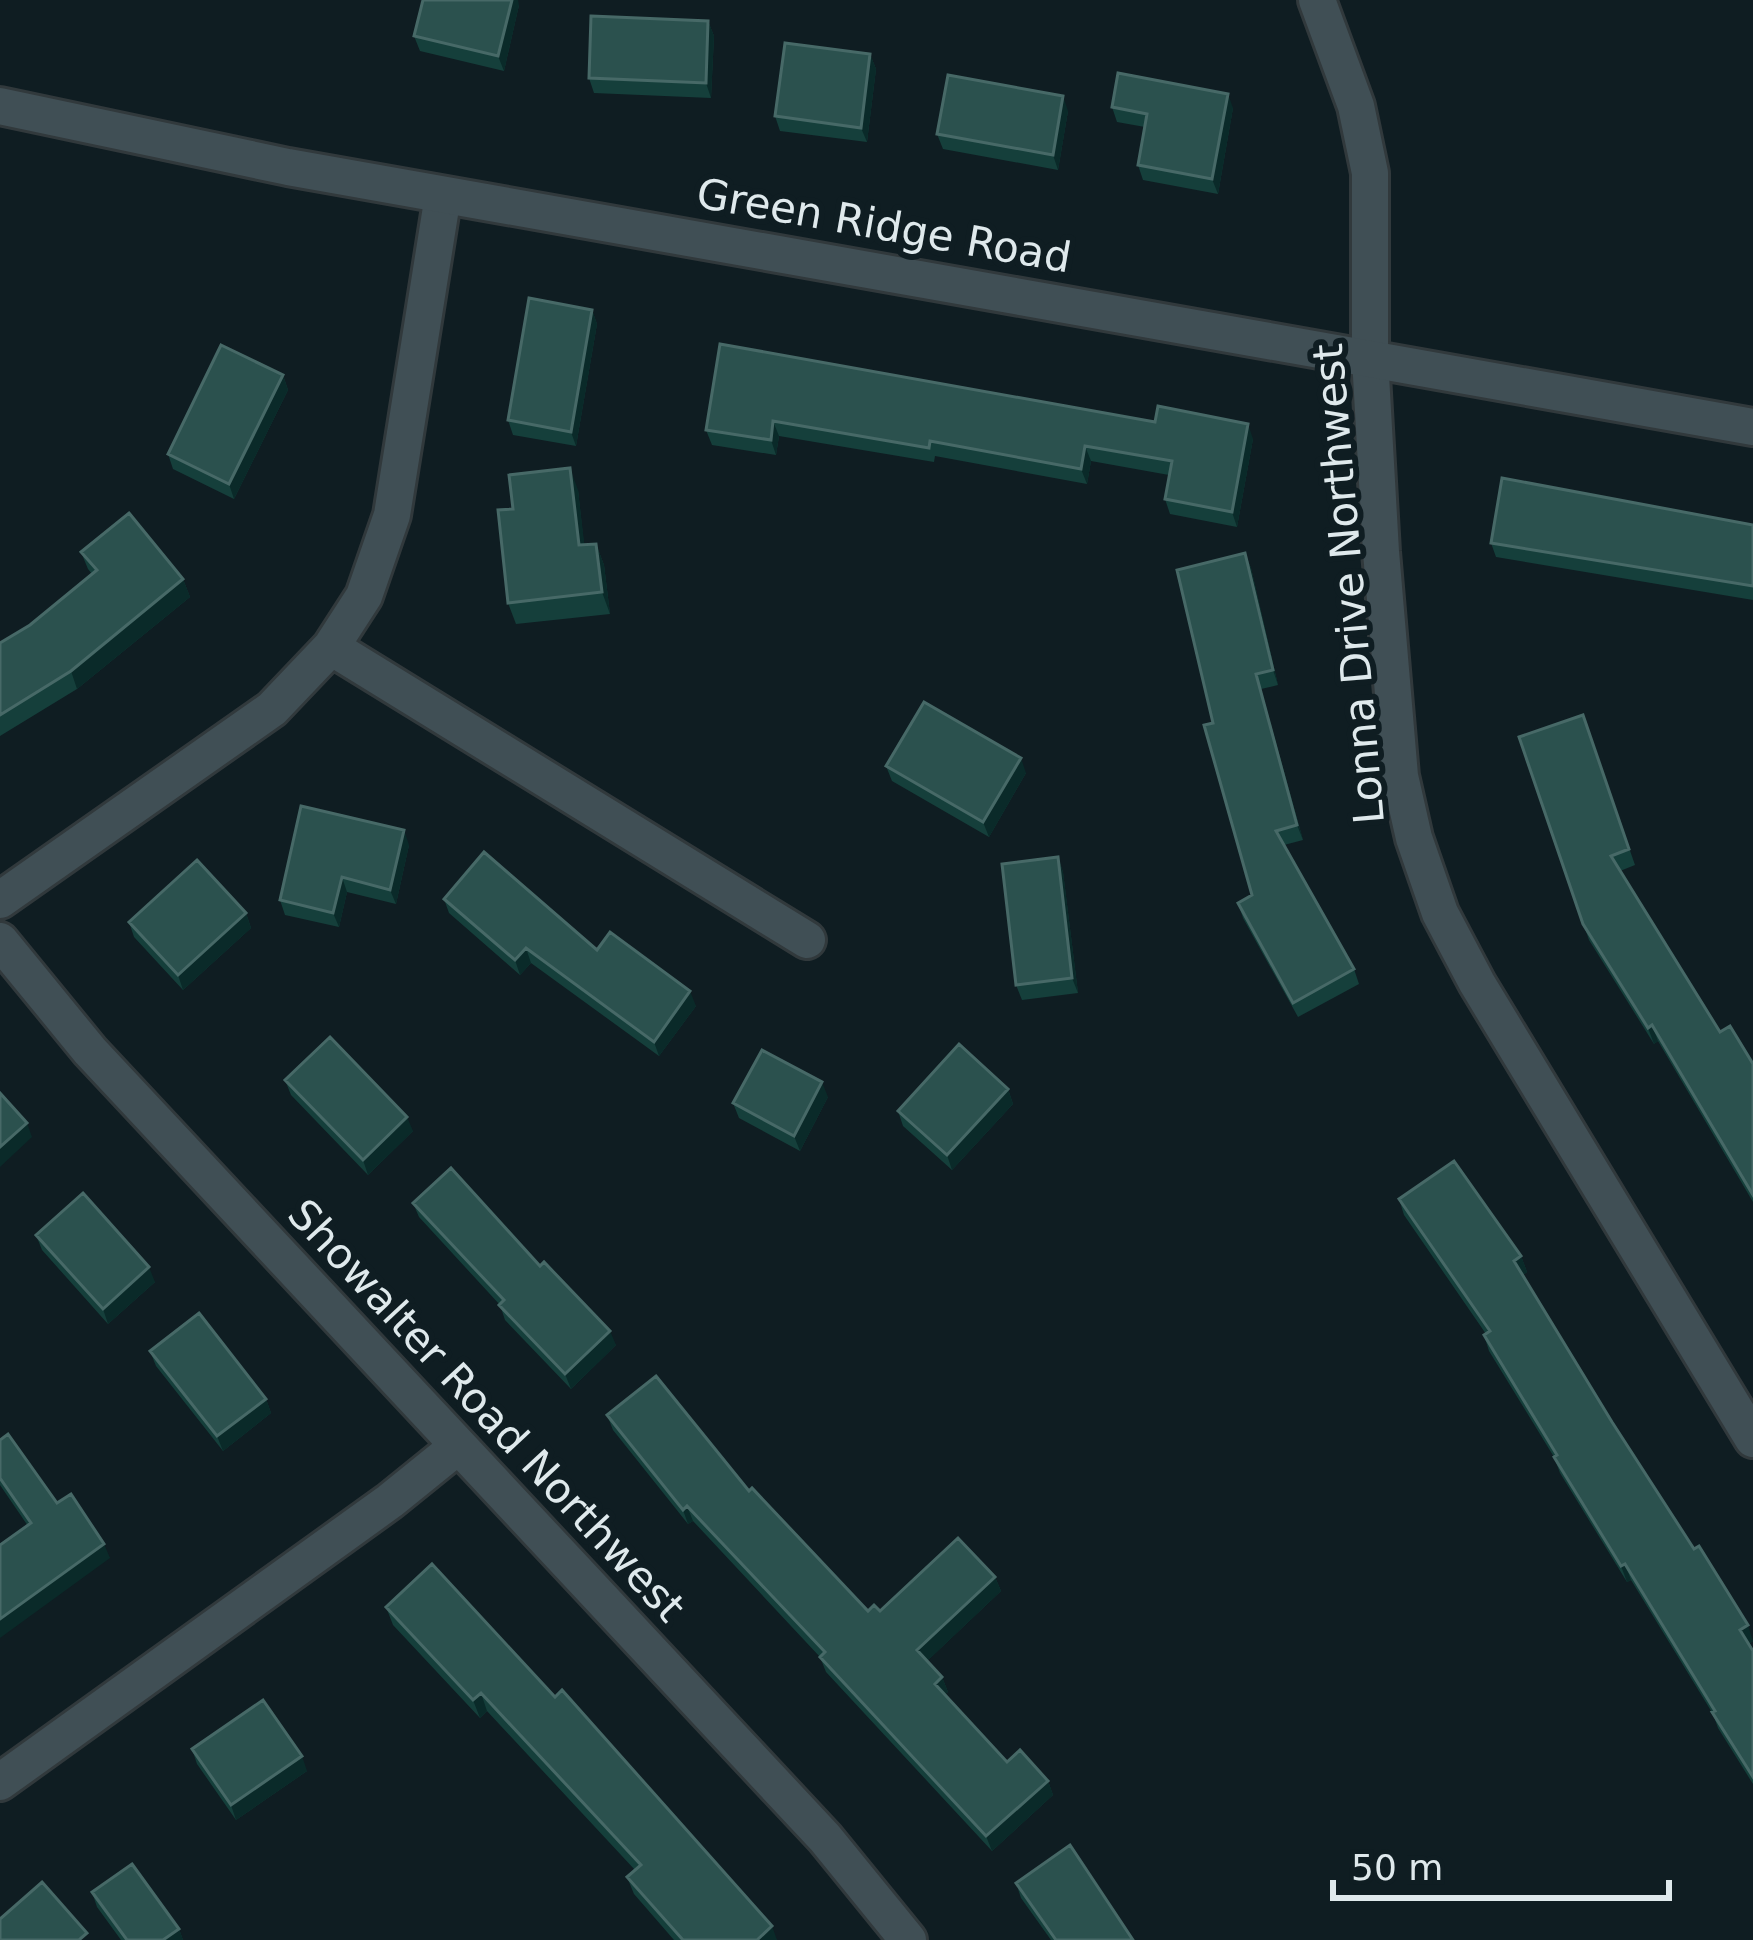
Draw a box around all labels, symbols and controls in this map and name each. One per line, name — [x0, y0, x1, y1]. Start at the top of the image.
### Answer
street label: Green Ridge Road — [693, 168, 1075, 283]
street label: Lonna Drive Northwest — [1303, 342, 1394, 826]
street label: Showalter Road Northwest — [278, 1189, 695, 1631]
scale bar — [1333, 1826, 1669, 1900]
text: 50 m — [1351, 1847, 1443, 1888]

